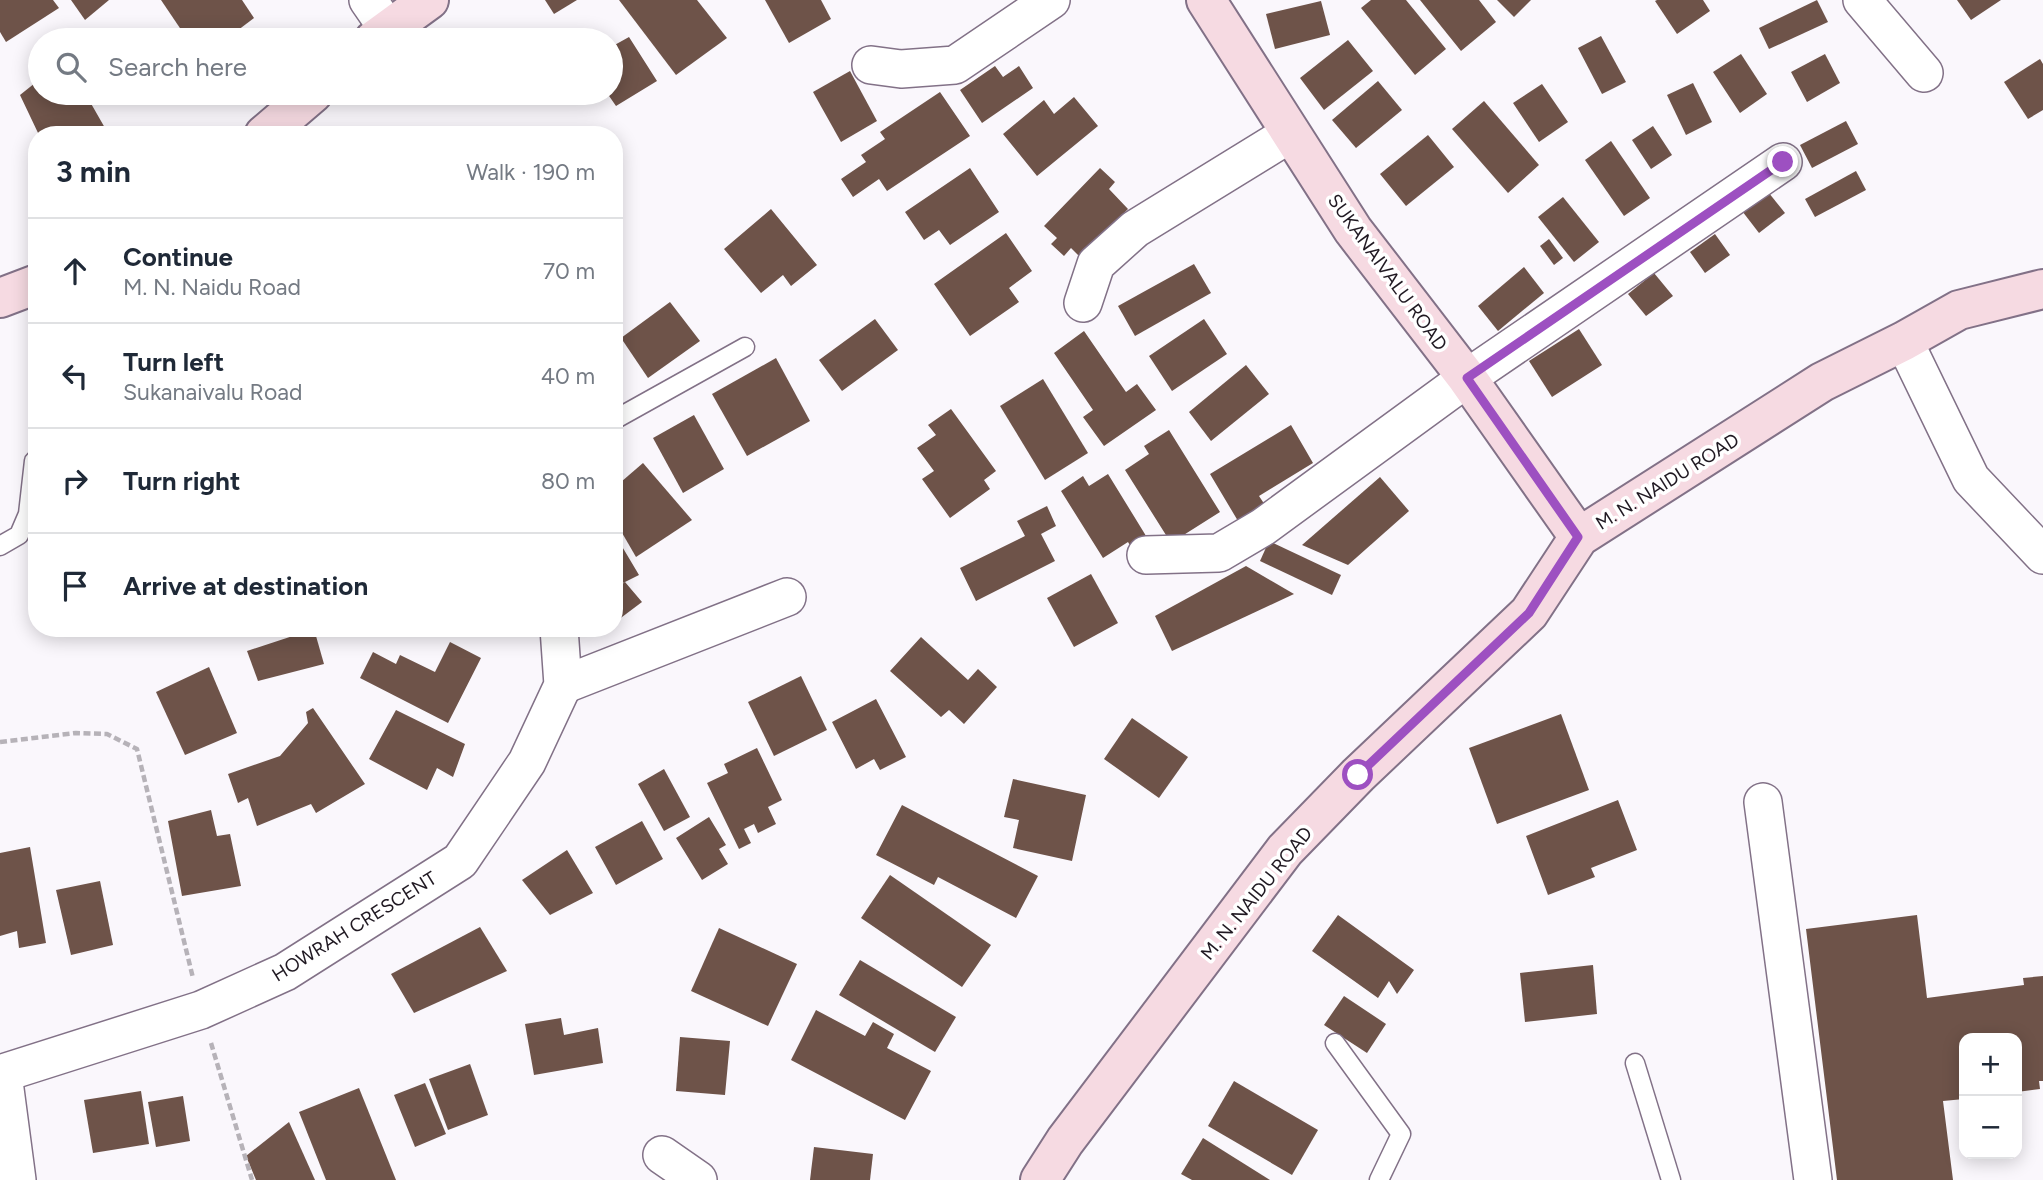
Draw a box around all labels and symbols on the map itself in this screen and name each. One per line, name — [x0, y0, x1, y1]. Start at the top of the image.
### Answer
route end — [1767, 146, 1798, 177]
street label: SUKANAIVALU ROAD — [1323, 189, 1452, 355]
street label: M. N. NAIDU ROAD — [1591, 428, 1743, 535]
route start — [1342, 759, 1373, 790]
street label: M. N. NAIDU ROAD — [1196, 822, 1317, 964]
street label: HOWRAH CRESCENT — [268, 866, 441, 986]

